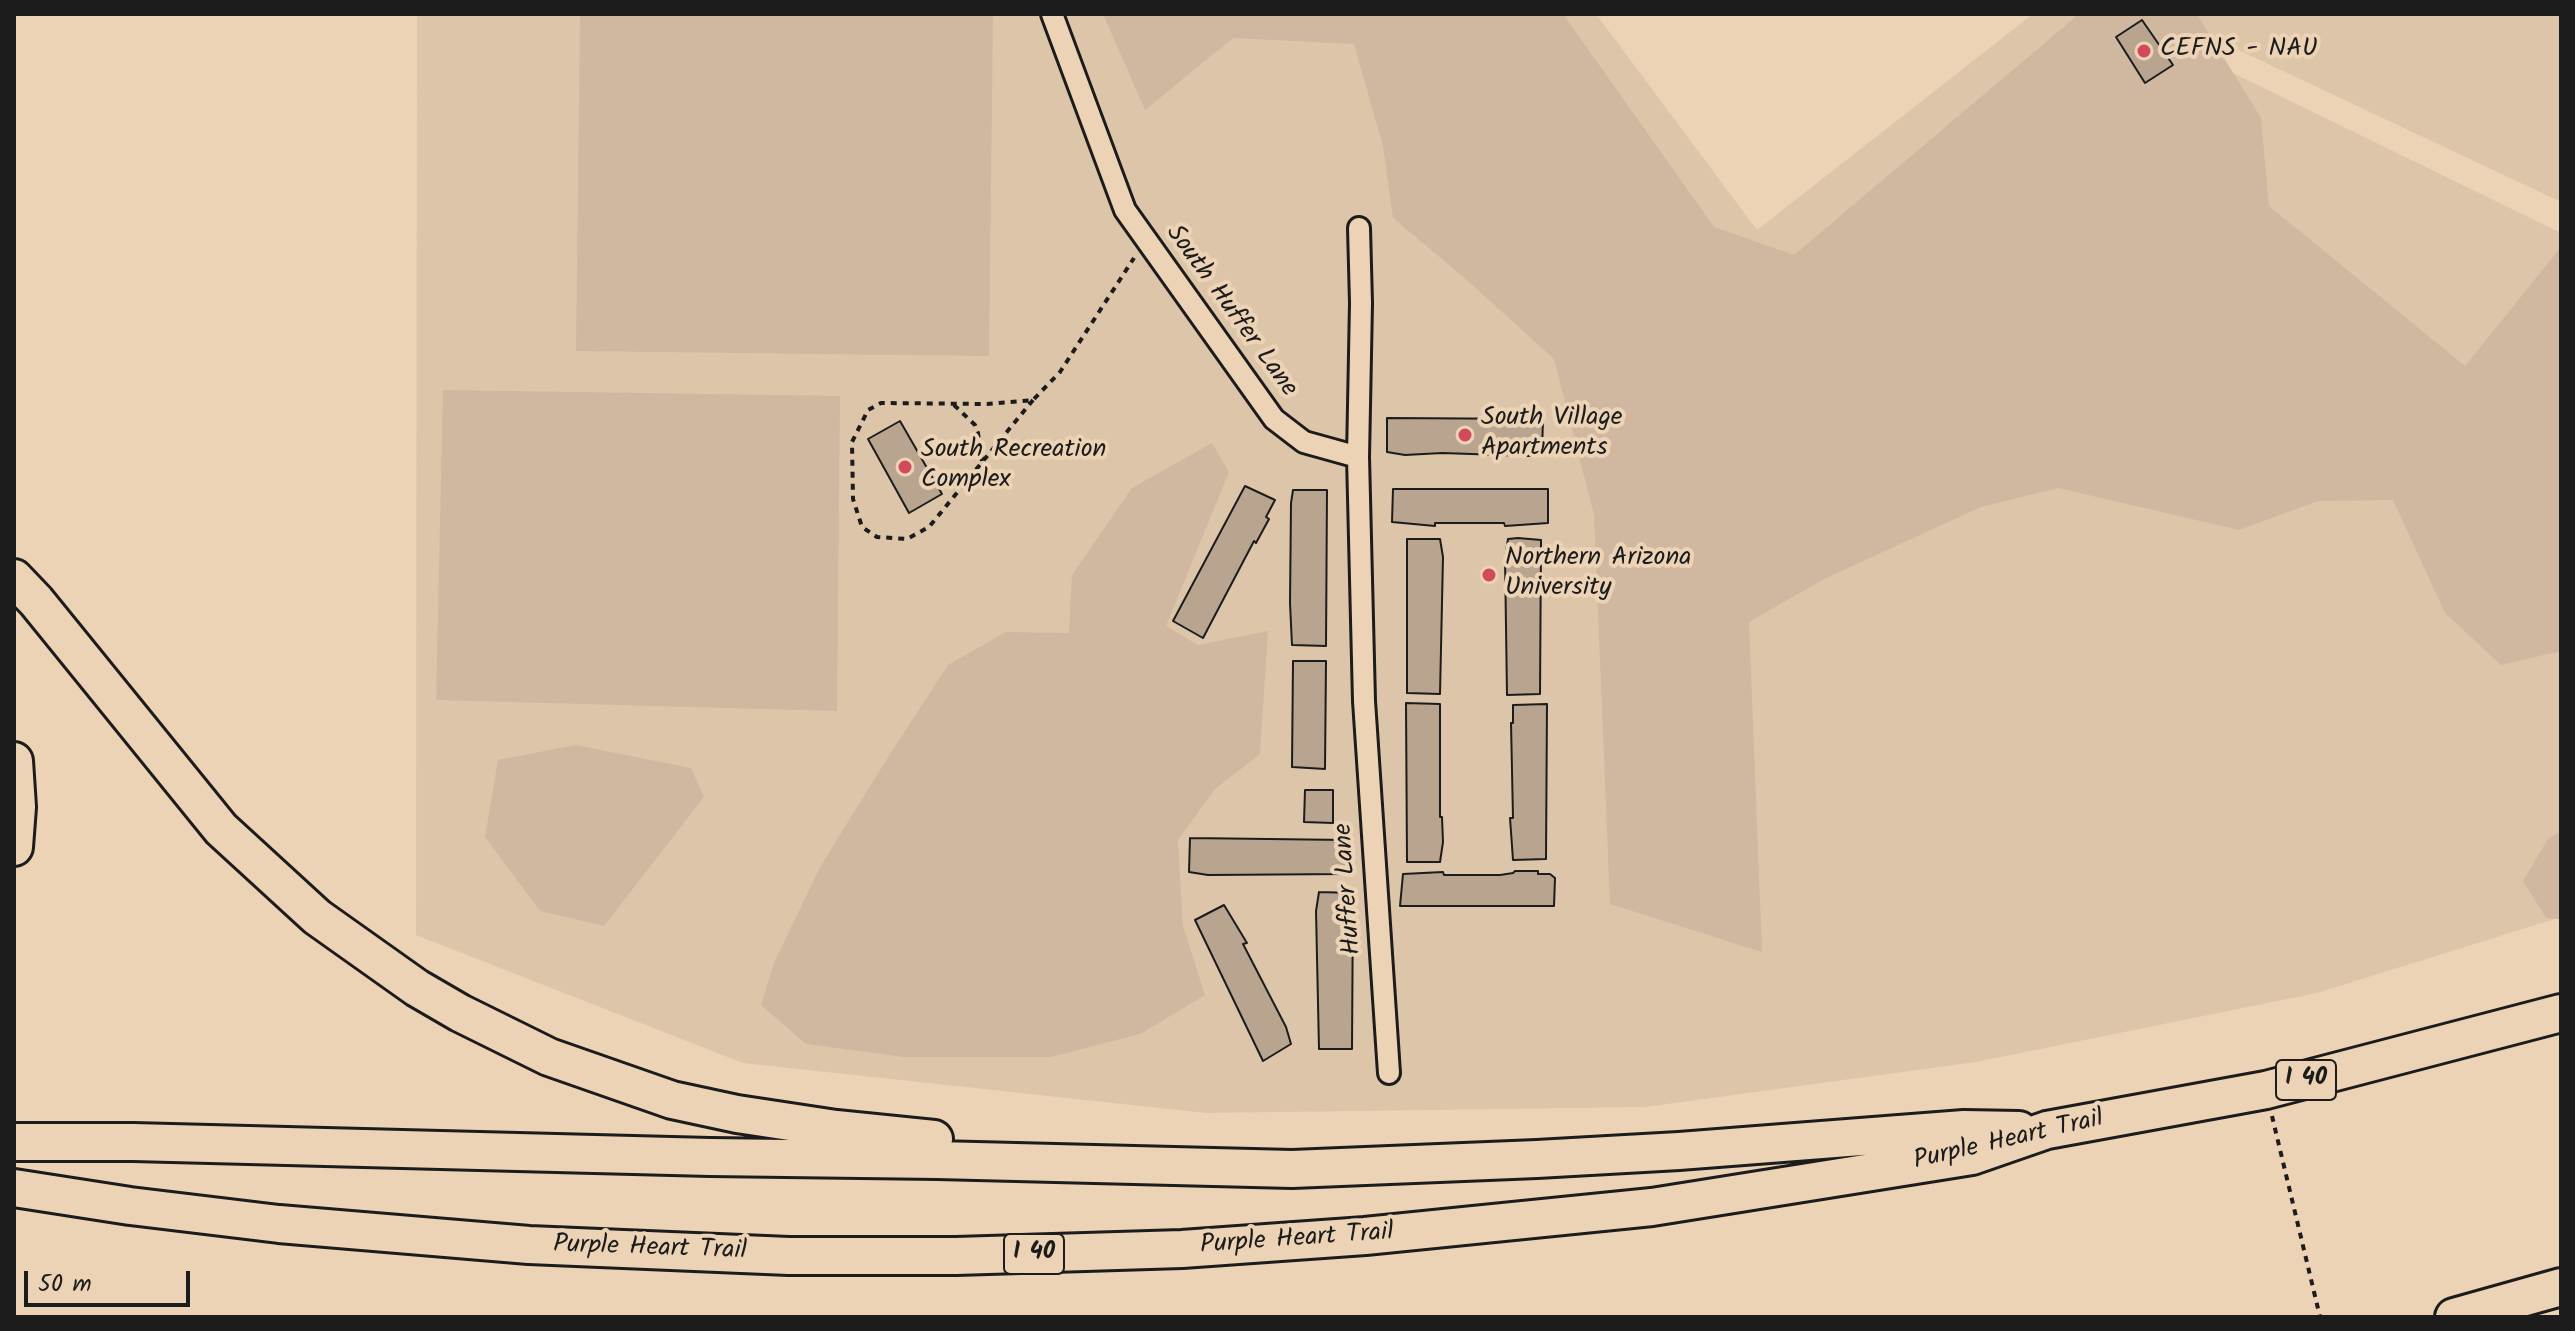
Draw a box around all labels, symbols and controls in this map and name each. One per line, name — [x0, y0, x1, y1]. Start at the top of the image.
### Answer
place label: CEFNS - NAU — [2160, 35, 2318, 67]
marker: CEFNS - NAU — [2135, 42, 2153, 60]
street label: South Huffer Lane — [1157, 220, 1303, 404]
place label: South Village Apartments — [1481, 404, 1623, 466]
marker: South Village Apartments — [1456, 426, 1474, 444]
place label: South Recreation Complex — [921, 436, 1106, 498]
marker: South Recreation Complex — [896, 458, 914, 476]
place label: Northern Arizona University — [1505, 544, 1691, 606]
marker: Northern Arizona University — [1480, 566, 1498, 584]
street label: Huffer Lane — [1330, 822, 1370, 956]
road number: I 40 — [2276, 1060, 2336, 1100]
street label: Purple Heart Trail — [1911, 1105, 2107, 1179]
street label: Purple Heart Trail — [1199, 1219, 1395, 1263]
street label: Purple Heart Trail — [553, 1231, 747, 1269]
road number: I 40 — [1004, 1234, 1064, 1274]
scale bar — [28, 1255, 194, 1305]
text: 50 m — [38, 1265, 92, 1304]

